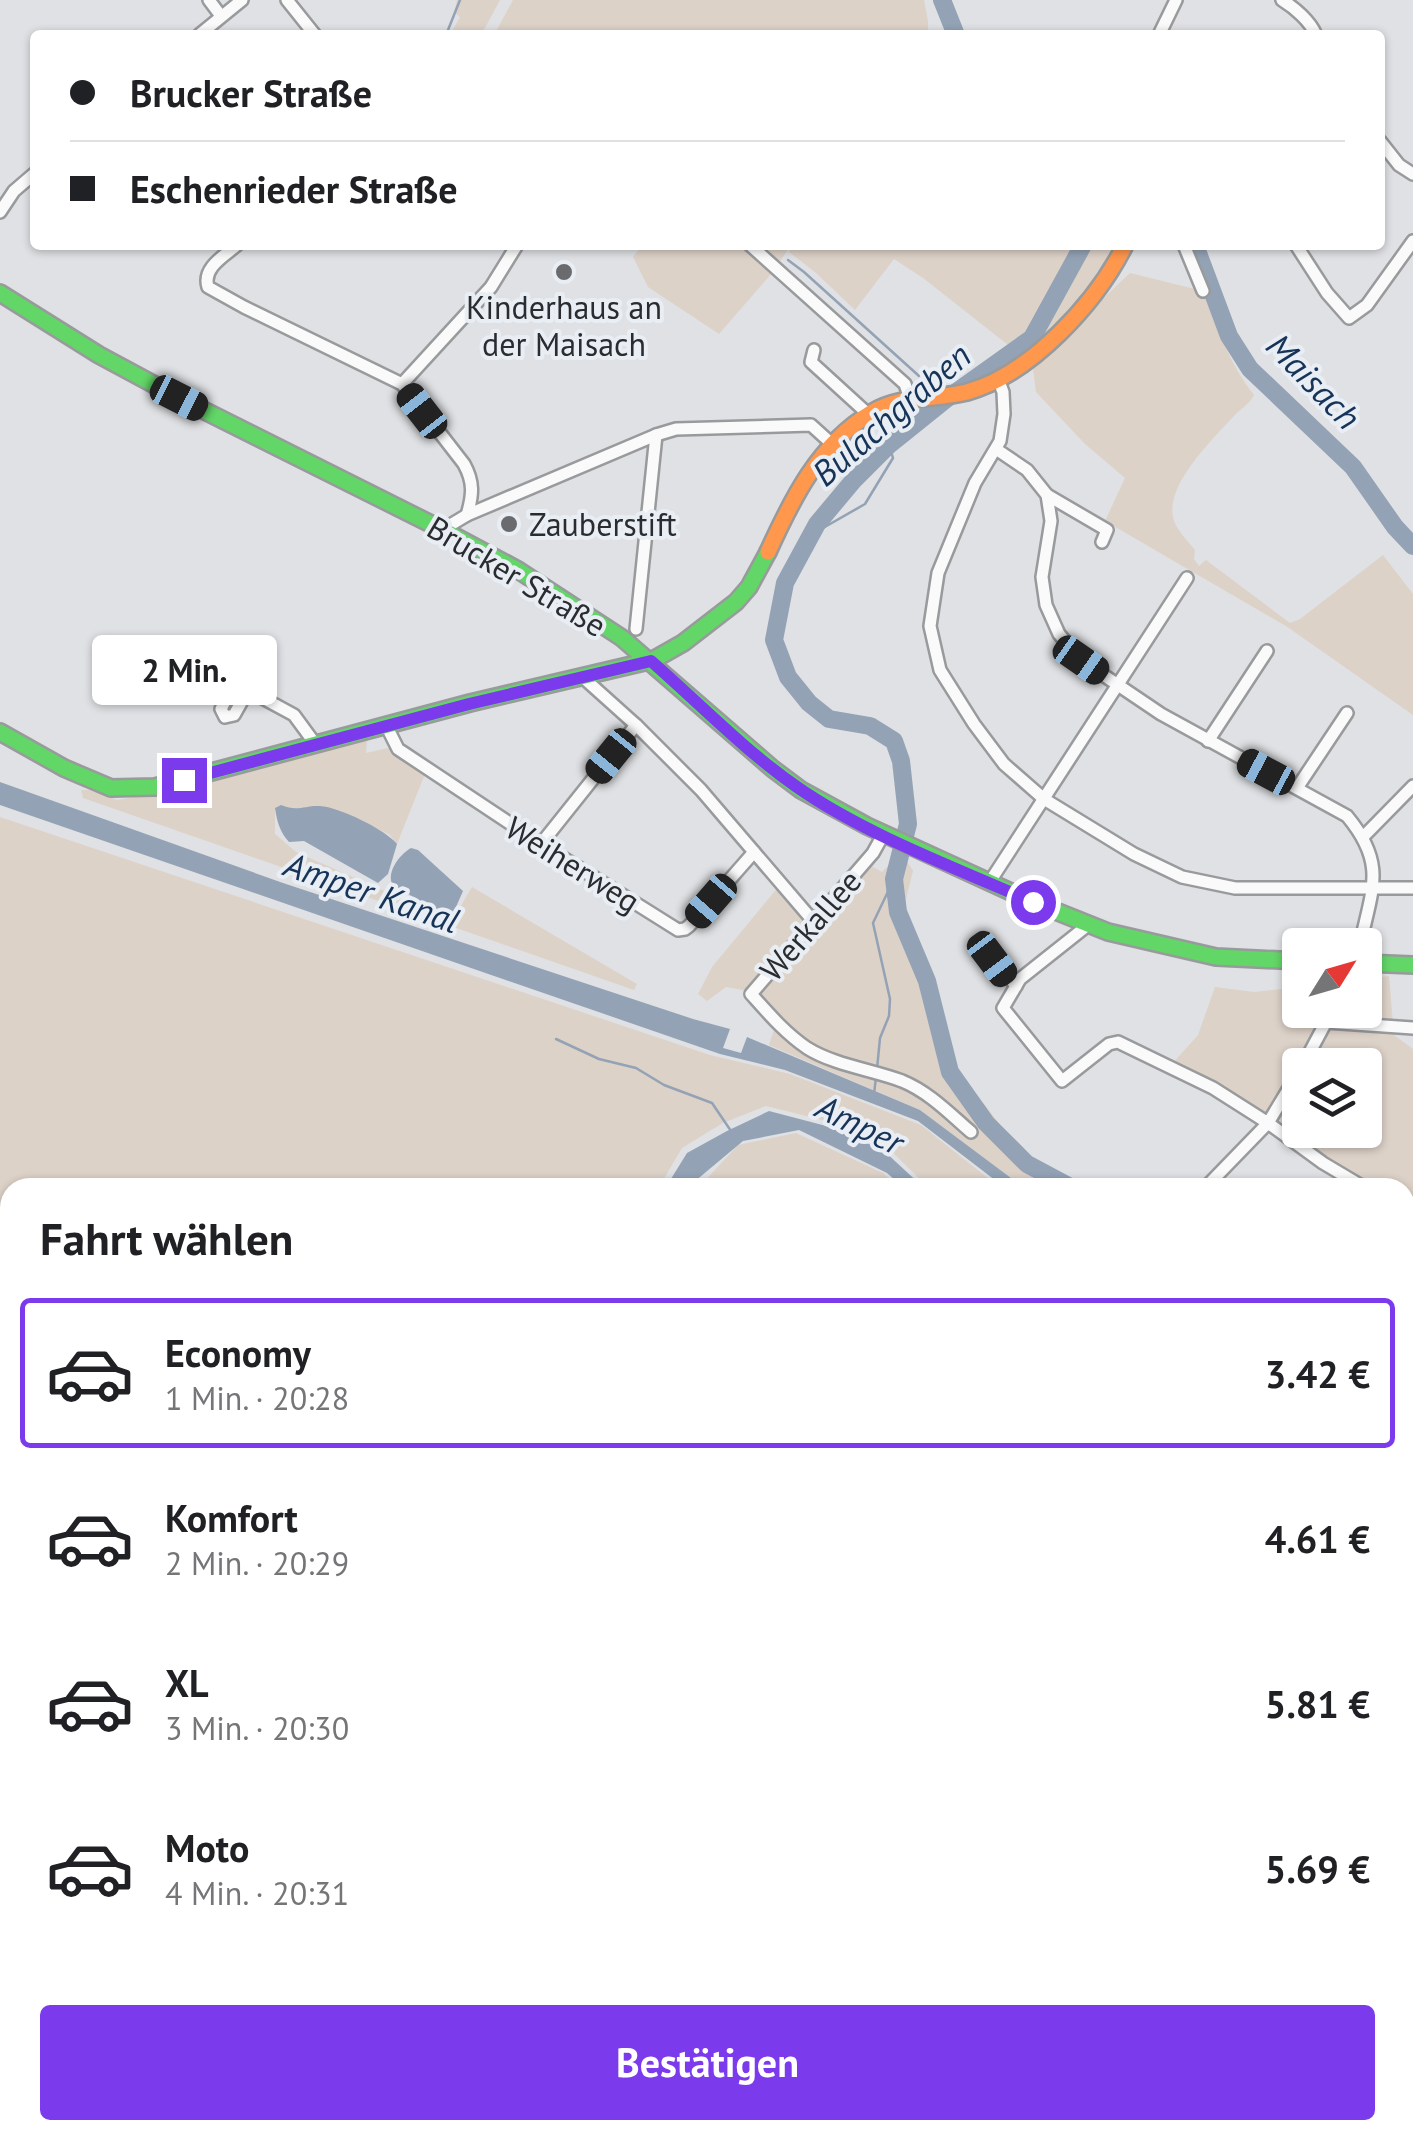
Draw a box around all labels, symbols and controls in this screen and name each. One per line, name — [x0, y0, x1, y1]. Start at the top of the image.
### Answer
text: Brucker Straße — [130, 68, 372, 117]
text: Eschenrieder Straße — [130, 164, 458, 213]
marker: Kinderhaus an der Maisach — [553, 261, 575, 283]
place label: Kinderhaus an der Maisach — [466, 286, 662, 365]
water label: Maisach — [1257, 323, 1371, 439]
water label: Bulachgraben — [802, 332, 980, 496]
car — [145, 371, 213, 425]
car — [392, 378, 452, 444]
place label: Zauberstift — [529, 503, 677, 545]
street label: Brucker Straße — [420, 506, 614, 646]
marker: Zauberstift — [498, 513, 520, 535]
car — [1048, 631, 1114, 689]
callout: 2 Min. — [91, 635, 276, 705]
text: 2 Min. — [142, 649, 227, 691]
car — [580, 723, 642, 789]
car — [1232, 745, 1300, 799]
route end — [162, 758, 207, 803]
street label: Weiherweg — [498, 806, 648, 922]
water label: Amper Kanal — [277, 840, 466, 943]
street label: Werkallee — [750, 861, 870, 989]
car — [680, 869, 742, 933]
route start — [1011, 880, 1056, 925]
car — [962, 926, 1022, 992]
north arrow — [1282, 928, 1382, 1028]
map controls — [1282, 928, 1382, 1148]
button: layers — [1282, 1048, 1382, 1148]
water label: Amper — [807, 1082, 914, 1166]
text: Fahrt wählen — [40, 1209, 293, 1267]
icon: car — [45, 1328, 135, 1418]
text: Economy — [165, 1328, 311, 1377]
text: 3.42 € — [1265, 1349, 1370, 1398]
text: 1 Min. · 20:28 — [165, 1377, 349, 1419]
icon: car — [45, 1493, 135, 1583]
text: Komfort — [165, 1493, 298, 1542]
text: 4.61 € — [1265, 1514, 1370, 1563]
text: 2 Min. · 20:29 — [165, 1542, 349, 1584]
icon: car — [45, 1658, 135, 1748]
text: XL — [165, 1658, 209, 1707]
text: 5.81 € — [1265, 1679, 1370, 1728]
text: 3 Min. · 20:30 — [165, 1707, 349, 1749]
icon: car — [45, 1823, 135, 1913]
text: Moto — [165, 1823, 249, 1872]
text: 5.69 € — [1265, 1844, 1370, 1893]
text: 4 Min. · 20:31 — [165, 1872, 349, 1914]
button: Bestätigen — [40, 2005, 1375, 2120]

